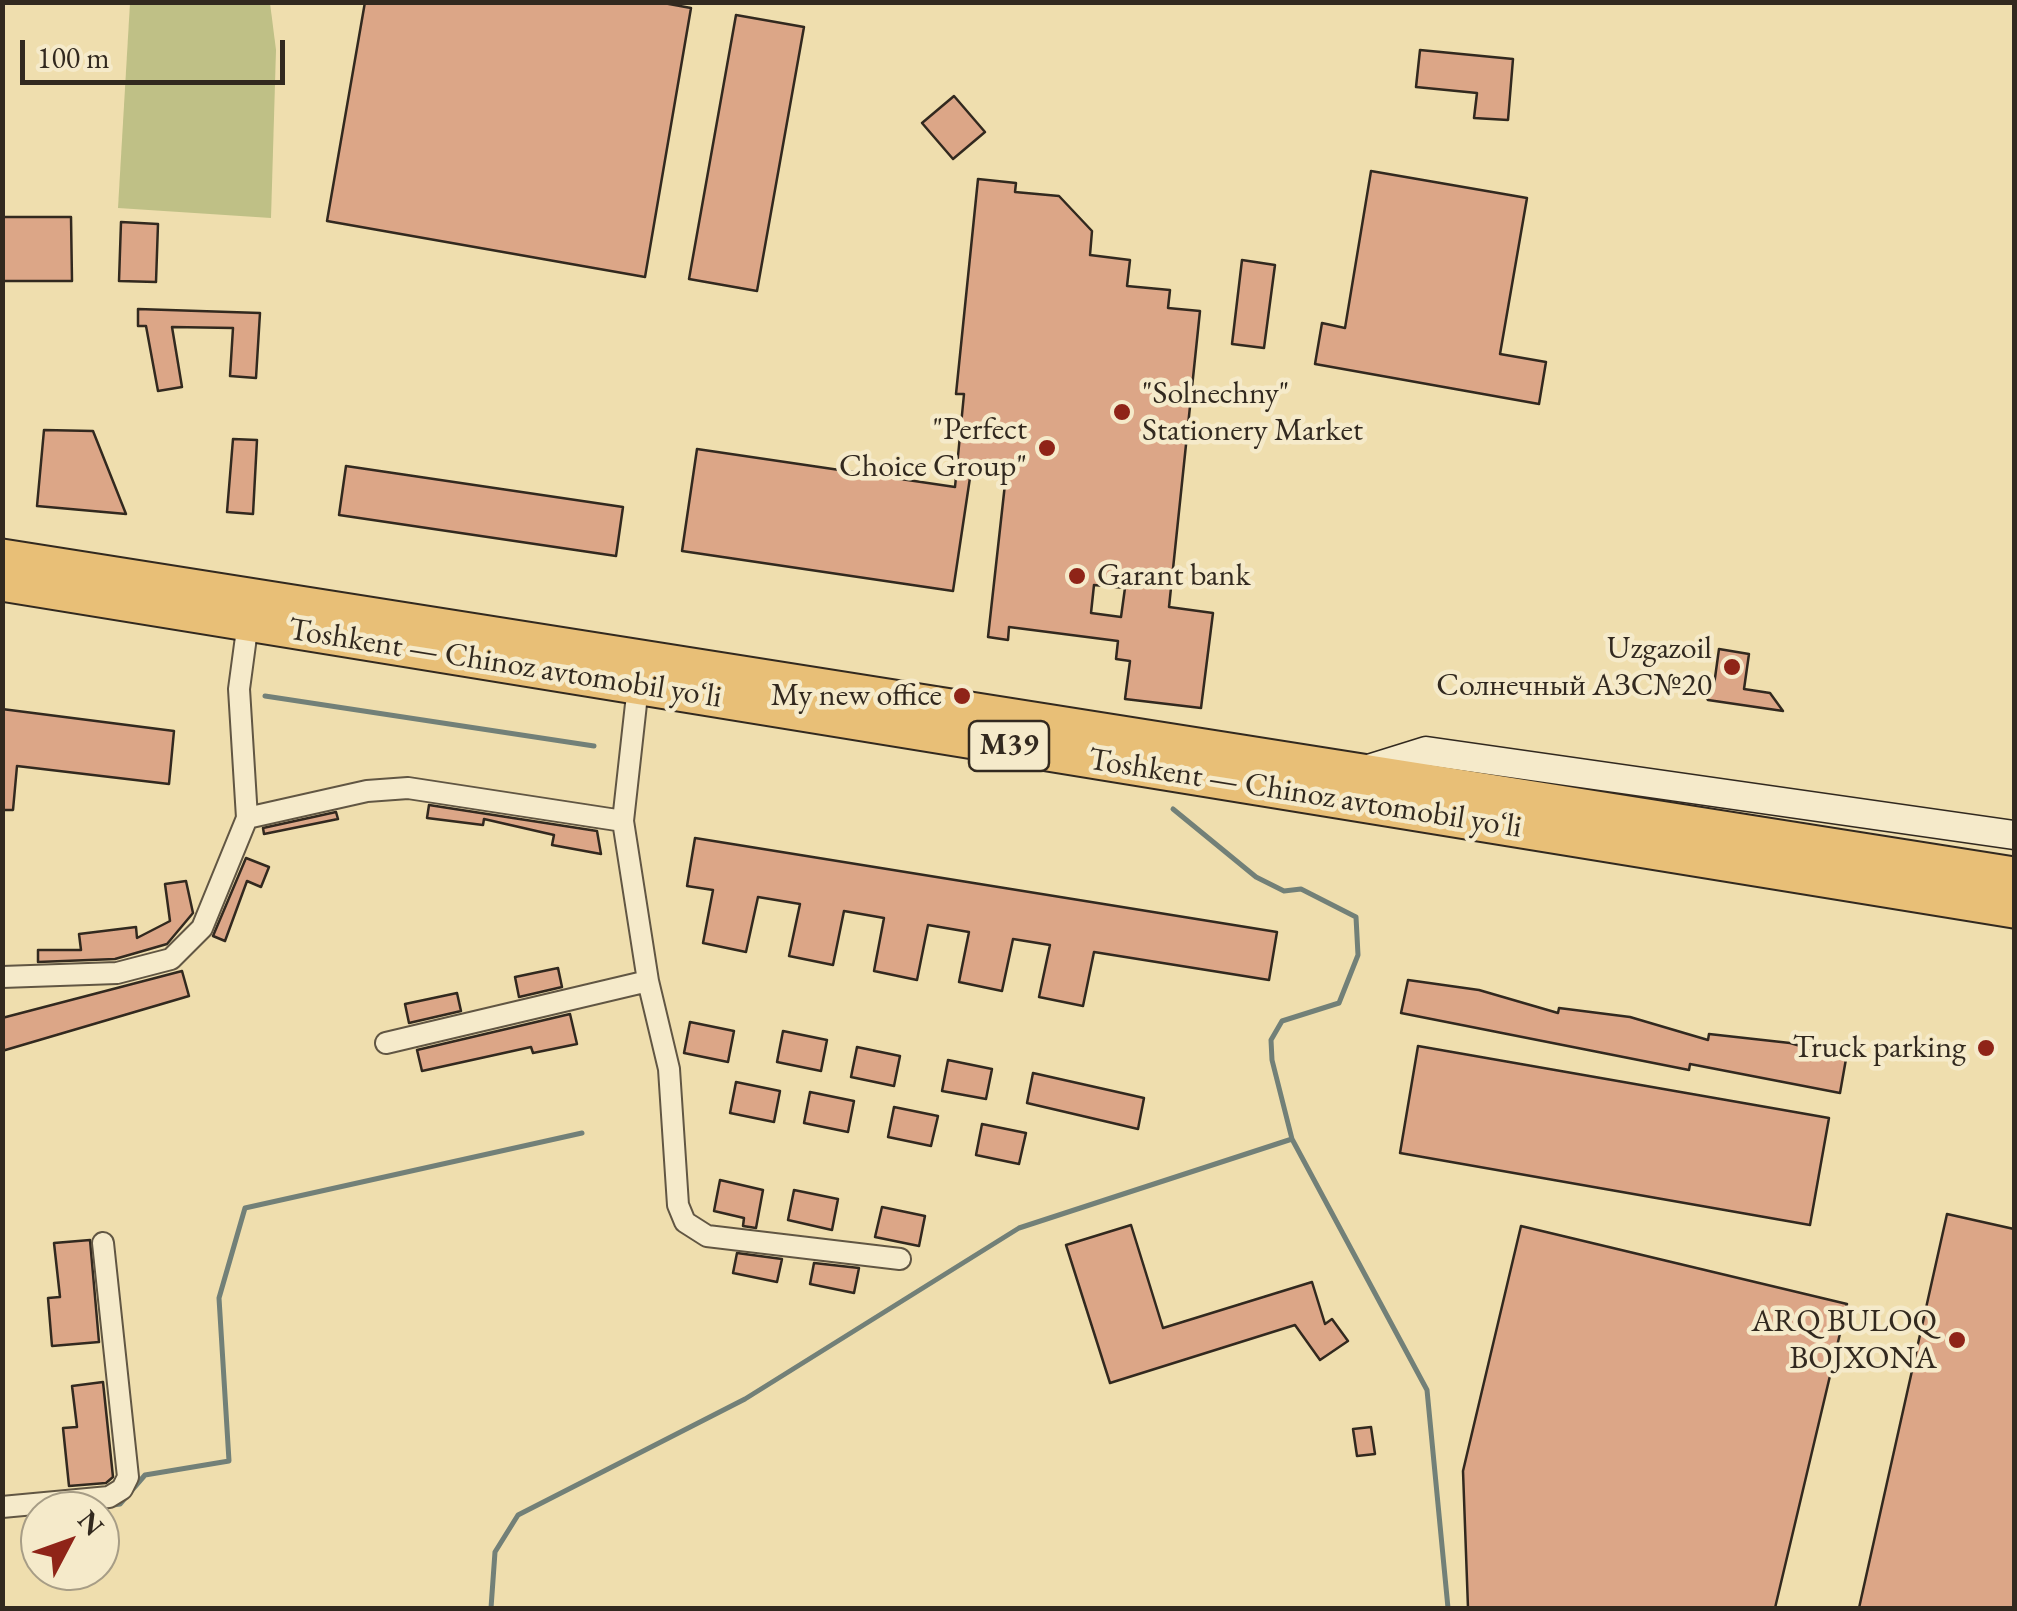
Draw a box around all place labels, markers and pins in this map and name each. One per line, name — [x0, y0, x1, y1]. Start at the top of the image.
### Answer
place label: "Solnechny" Stationery Market — [1142, 375, 1363, 450]
marker: "Solnechny" Stationery Market — [1111, 401, 1133, 423]
place label: "Perfect Choice Group" — [839, 411, 1027, 486]
marker: "Perfect Choice Group" — [1036, 437, 1058, 459]
place label: Garant bank — [1097, 557, 1250, 595]
marker: Garant bank — [1066, 565, 1088, 587]
place label: Uzgazoil Солнечный АЗС№20 — [1436, 630, 1712, 705]
marker: Uzgazoil Солнечный АЗС№20 — [1721, 656, 1743, 678]
place label: My new office — [771, 677, 942, 715]
marker: My new office — [951, 685, 973, 707]
place label: Truck parking — [1793, 1029, 1966, 1067]
marker: Truck parking — [1975, 1037, 1997, 1059]
place label: ARQ BULOQ BOJXONA — [1751, 1303, 1937, 1378]
marker: ARQ BULOQ BOJXONA — [1946, 1329, 1968, 1351]

